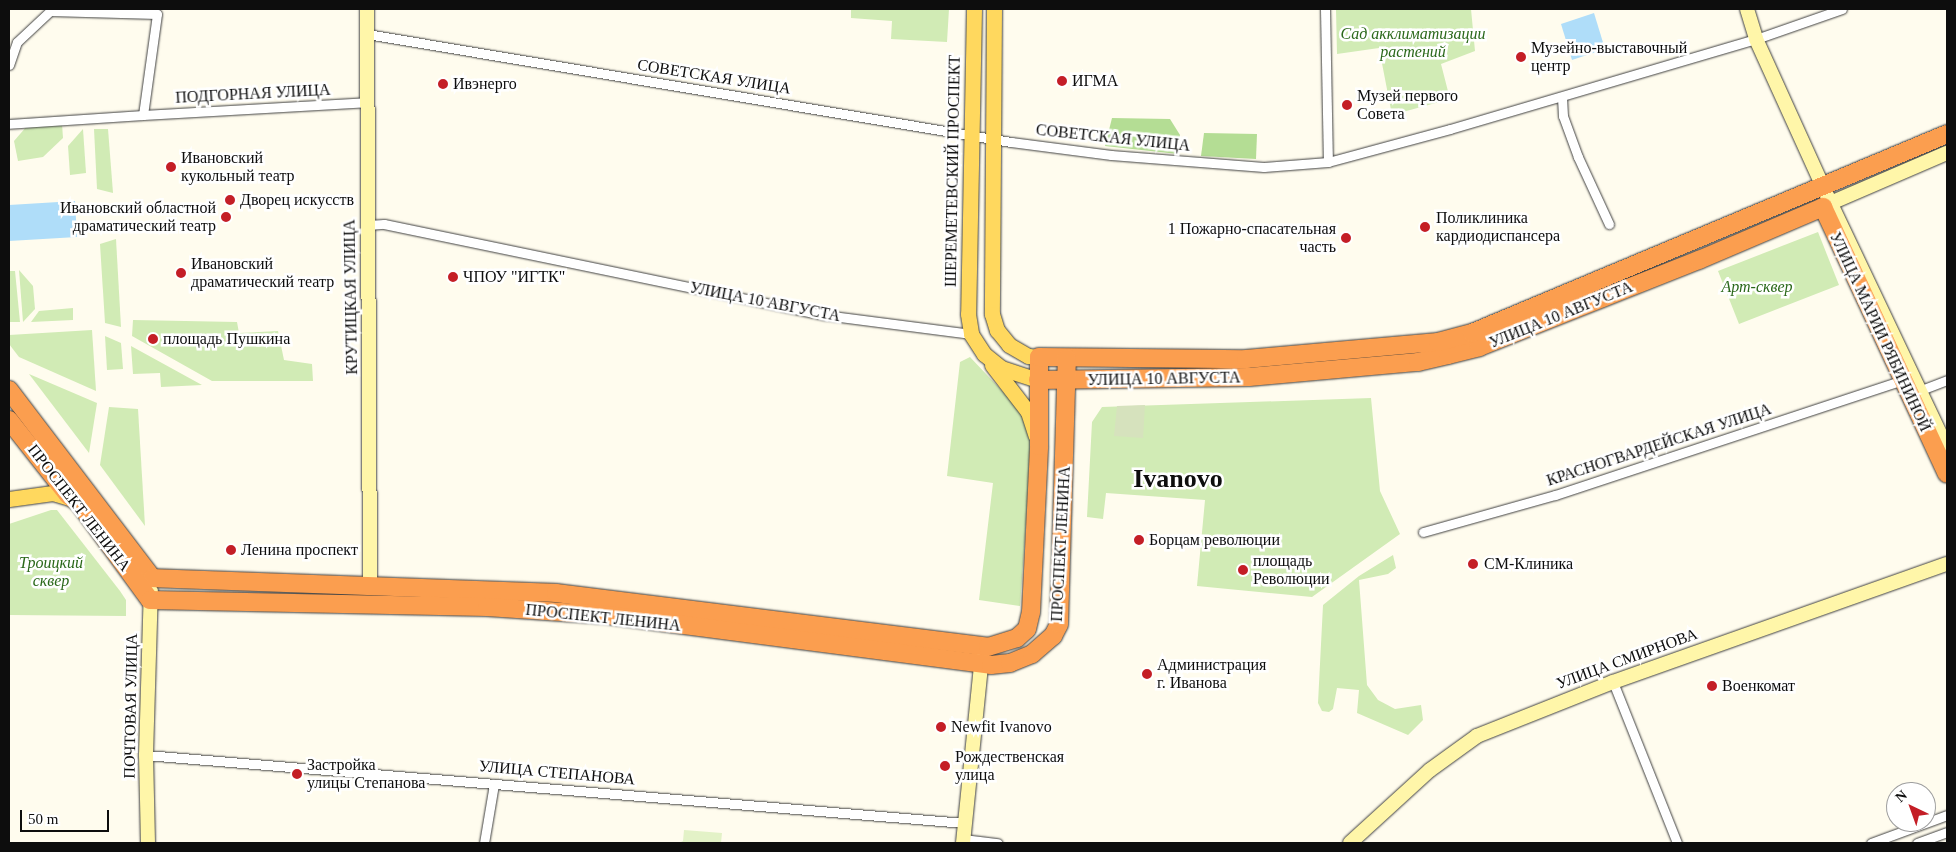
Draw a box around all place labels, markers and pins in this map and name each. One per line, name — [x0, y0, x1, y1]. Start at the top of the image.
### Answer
place label: Музейно-выставочный центр — [1531, 38, 1687, 76]
marker: Музейно-выставочный центр — [1515, 51, 1527, 63]
place label: ИГМА — [1072, 71, 1118, 91]
place label: Ивэнерго — [453, 74, 517, 94]
marker: ИГМА — [1056, 75, 1068, 87]
marker: Ивэнерго — [437, 78, 449, 90]
place label: Музей первого Совета — [1357, 86, 1458, 124]
marker: Музей первого Совета — [1341, 99, 1353, 111]
place label: Ивановский кукольный театр — [181, 148, 295, 186]
marker: Ивановский кукольный театр — [165, 161, 177, 173]
place label: Дворец искусств — [240, 190, 354, 210]
marker: Дворец искусств — [224, 194, 236, 206]
place label: Ивановский областной драматический театр — [60, 198, 216, 236]
place label: Поликлиника кардиодиспансера — [1436, 208, 1560, 246]
marker: Ивановский областной драматический театр — [220, 211, 232, 223]
place label: 1 Пожарно-спасательная часть — [1168, 219, 1336, 257]
marker: Поликлиника кардиодиспансера — [1418, 220, 1432, 234]
marker: 1 Пожарно-спасательная часть — [1340, 232, 1352, 244]
place label: Ивановский драматический театр — [191, 254, 334, 292]
marker: Ивановский драматический театр — [175, 267, 187, 279]
place label: ЧПОУ "ИГТК" — [463, 267, 565, 287]
marker: ЧПОУ "ИГТК" — [447, 271, 459, 283]
place label: площадь Пушкина — [163, 329, 290, 349]
marker: площадь Пушкина — [147, 333, 159, 345]
place label: Борцам революции — [1149, 530, 1280, 550]
marker: Борцам революции — [1133, 534, 1145, 546]
place label: Ленина проспект — [241, 540, 358, 560]
marker: Ленина проспект — [225, 544, 237, 556]
place label: площадь Революции — [1253, 551, 1330, 589]
place label: СМ-Клиника — [1484, 554, 1573, 574]
marker: СМ-Клиника — [1466, 557, 1480, 571]
marker: площадь Революции — [1237, 564, 1249, 576]
place label: Администрация г. Иванова — [1157, 655, 1266, 693]
marker: Администрация г. Иванова — [1141, 668, 1153, 680]
place label: Военкомат — [1722, 676, 1795, 696]
marker: Военкомат — [1706, 680, 1718, 692]
place label: Newfit Ivanovo — [951, 717, 1052, 737]
marker: Newfit Ivanovo — [935, 721, 947, 733]
place label: Рождественская улица — [955, 747, 1064, 785]
place label: Застройка улицы Степанова — [307, 755, 425, 793]
marker: Рождественская улица — [939, 760, 951, 772]
marker: Застройка улицы Степанова — [291, 768, 303, 780]

